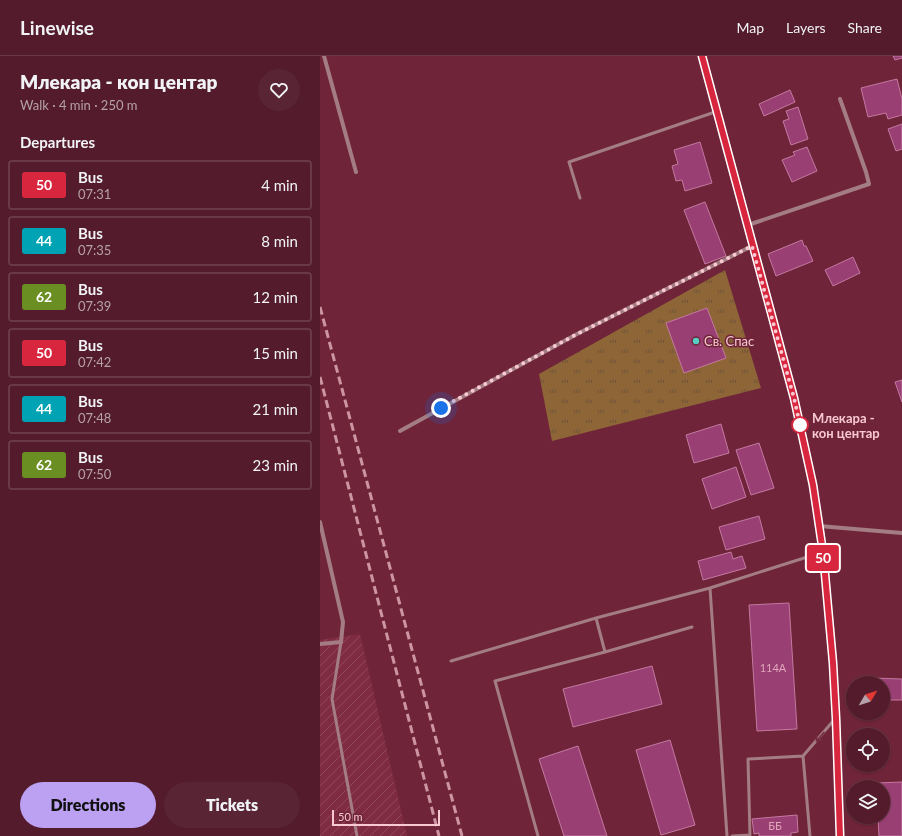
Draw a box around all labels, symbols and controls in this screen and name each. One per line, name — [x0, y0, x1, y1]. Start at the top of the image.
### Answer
text: Linewise — [20, 16, 94, 39]
text: Map — [736, 19, 764, 36]
text: Layers — [786, 19, 826, 36]
text: Share — [848, 19, 882, 36]
button: heart — [258, 69, 300, 111]
text: Млекара - кон центар — [20, 70, 218, 93]
text: Walk · 4 min · 250 m — [20, 97, 138, 113]
text: Departures — [20, 133, 95, 151]
text: Bus — [78, 168, 103, 186]
text: 50 — [36, 176, 52, 193]
text: 4 min — [261, 176, 298, 194]
text: 07:31 — [78, 186, 111, 202]
text: Bus — [78, 224, 103, 242]
text: 44 — [36, 232, 52, 249]
text: 8 min — [261, 232, 298, 250]
text: 07:35 — [78, 242, 111, 258]
text: Bus — [78, 280, 103, 298]
text: 62 — [36, 288, 52, 305]
text: 12 min — [252, 288, 298, 306]
text: 07:39 — [78, 298, 111, 314]
place label: Св. Спас — [704, 333, 754, 349]
text: Bus — [78, 336, 103, 354]
marker: Св. Спас — [691, 336, 701, 346]
text: 50 — [36, 344, 52, 361]
text: 15 min — [252, 344, 298, 362]
text: 07:42 — [78, 354, 111, 370]
text: Bus — [78, 392, 103, 410]
your location — [431, 398, 451, 418]
text: 44 — [36, 400, 52, 417]
text: 21 min — [252, 400, 298, 418]
text: 07:48 — [78, 410, 111, 426]
place label: Млекара - кон центар — [812, 410, 880, 441]
marker: Млекара - кон центар — [791, 416, 809, 434]
text: Bus — [78, 448, 103, 466]
text: 62 — [36, 456, 52, 473]
text: 23 min — [252, 456, 298, 474]
text: 07:50 — [78, 466, 111, 482]
line badge: 50 — [805, 545, 841, 571]
text: 50 — [815, 549, 831, 566]
house number: 114А — [760, 661, 787, 674]
north arrow — [846, 676, 890, 720]
map controls — [846, 676, 890, 824]
button: locate — [846, 728, 890, 772]
one-way arrow — [815, 732, 824, 742]
button: layers — [846, 780, 890, 824]
button: Directions — [20, 782, 156, 828]
button: Tickets — [164, 782, 300, 828]
scale bar — [332, 808, 440, 827]
text: 50 m — [338, 810, 363, 823]
house number: ББ — [768, 819, 782, 832]

